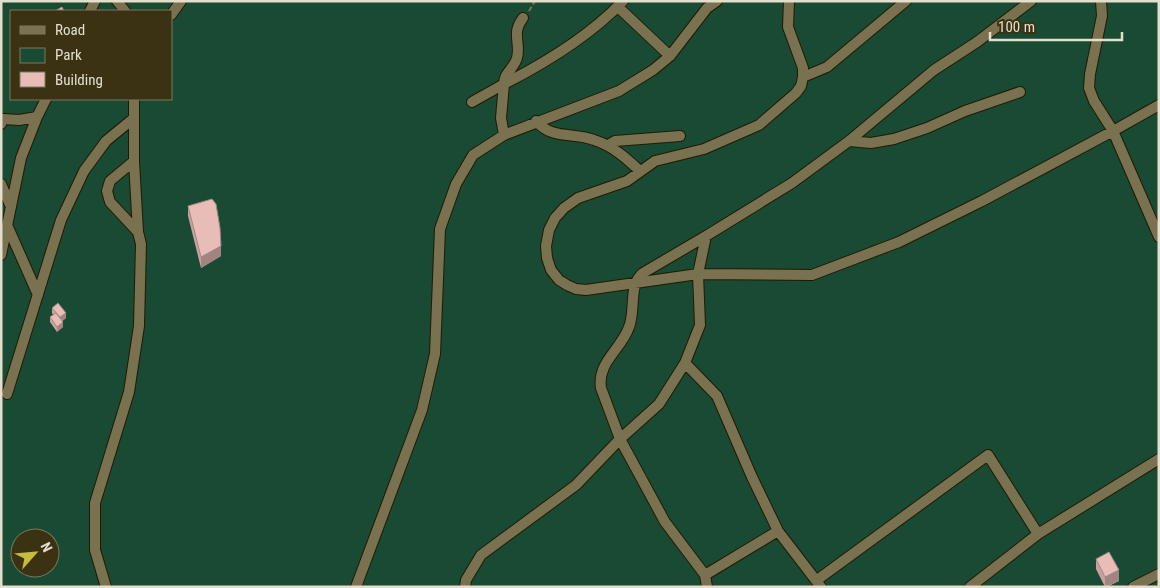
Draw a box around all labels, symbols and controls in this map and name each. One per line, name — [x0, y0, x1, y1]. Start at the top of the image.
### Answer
legend — [10, 10, 172, 100]
scale bar — [990, 10, 1122, 42]
text: 100 m — [998, 18, 1035, 36]
text: Road — [55, 21, 85, 39]
text: Park — [55, 46, 82, 64]
text: Building — [55, 71, 103, 89]
north arrow — [10, 528, 60, 578]
text: N — [38, 540, 56, 555]

